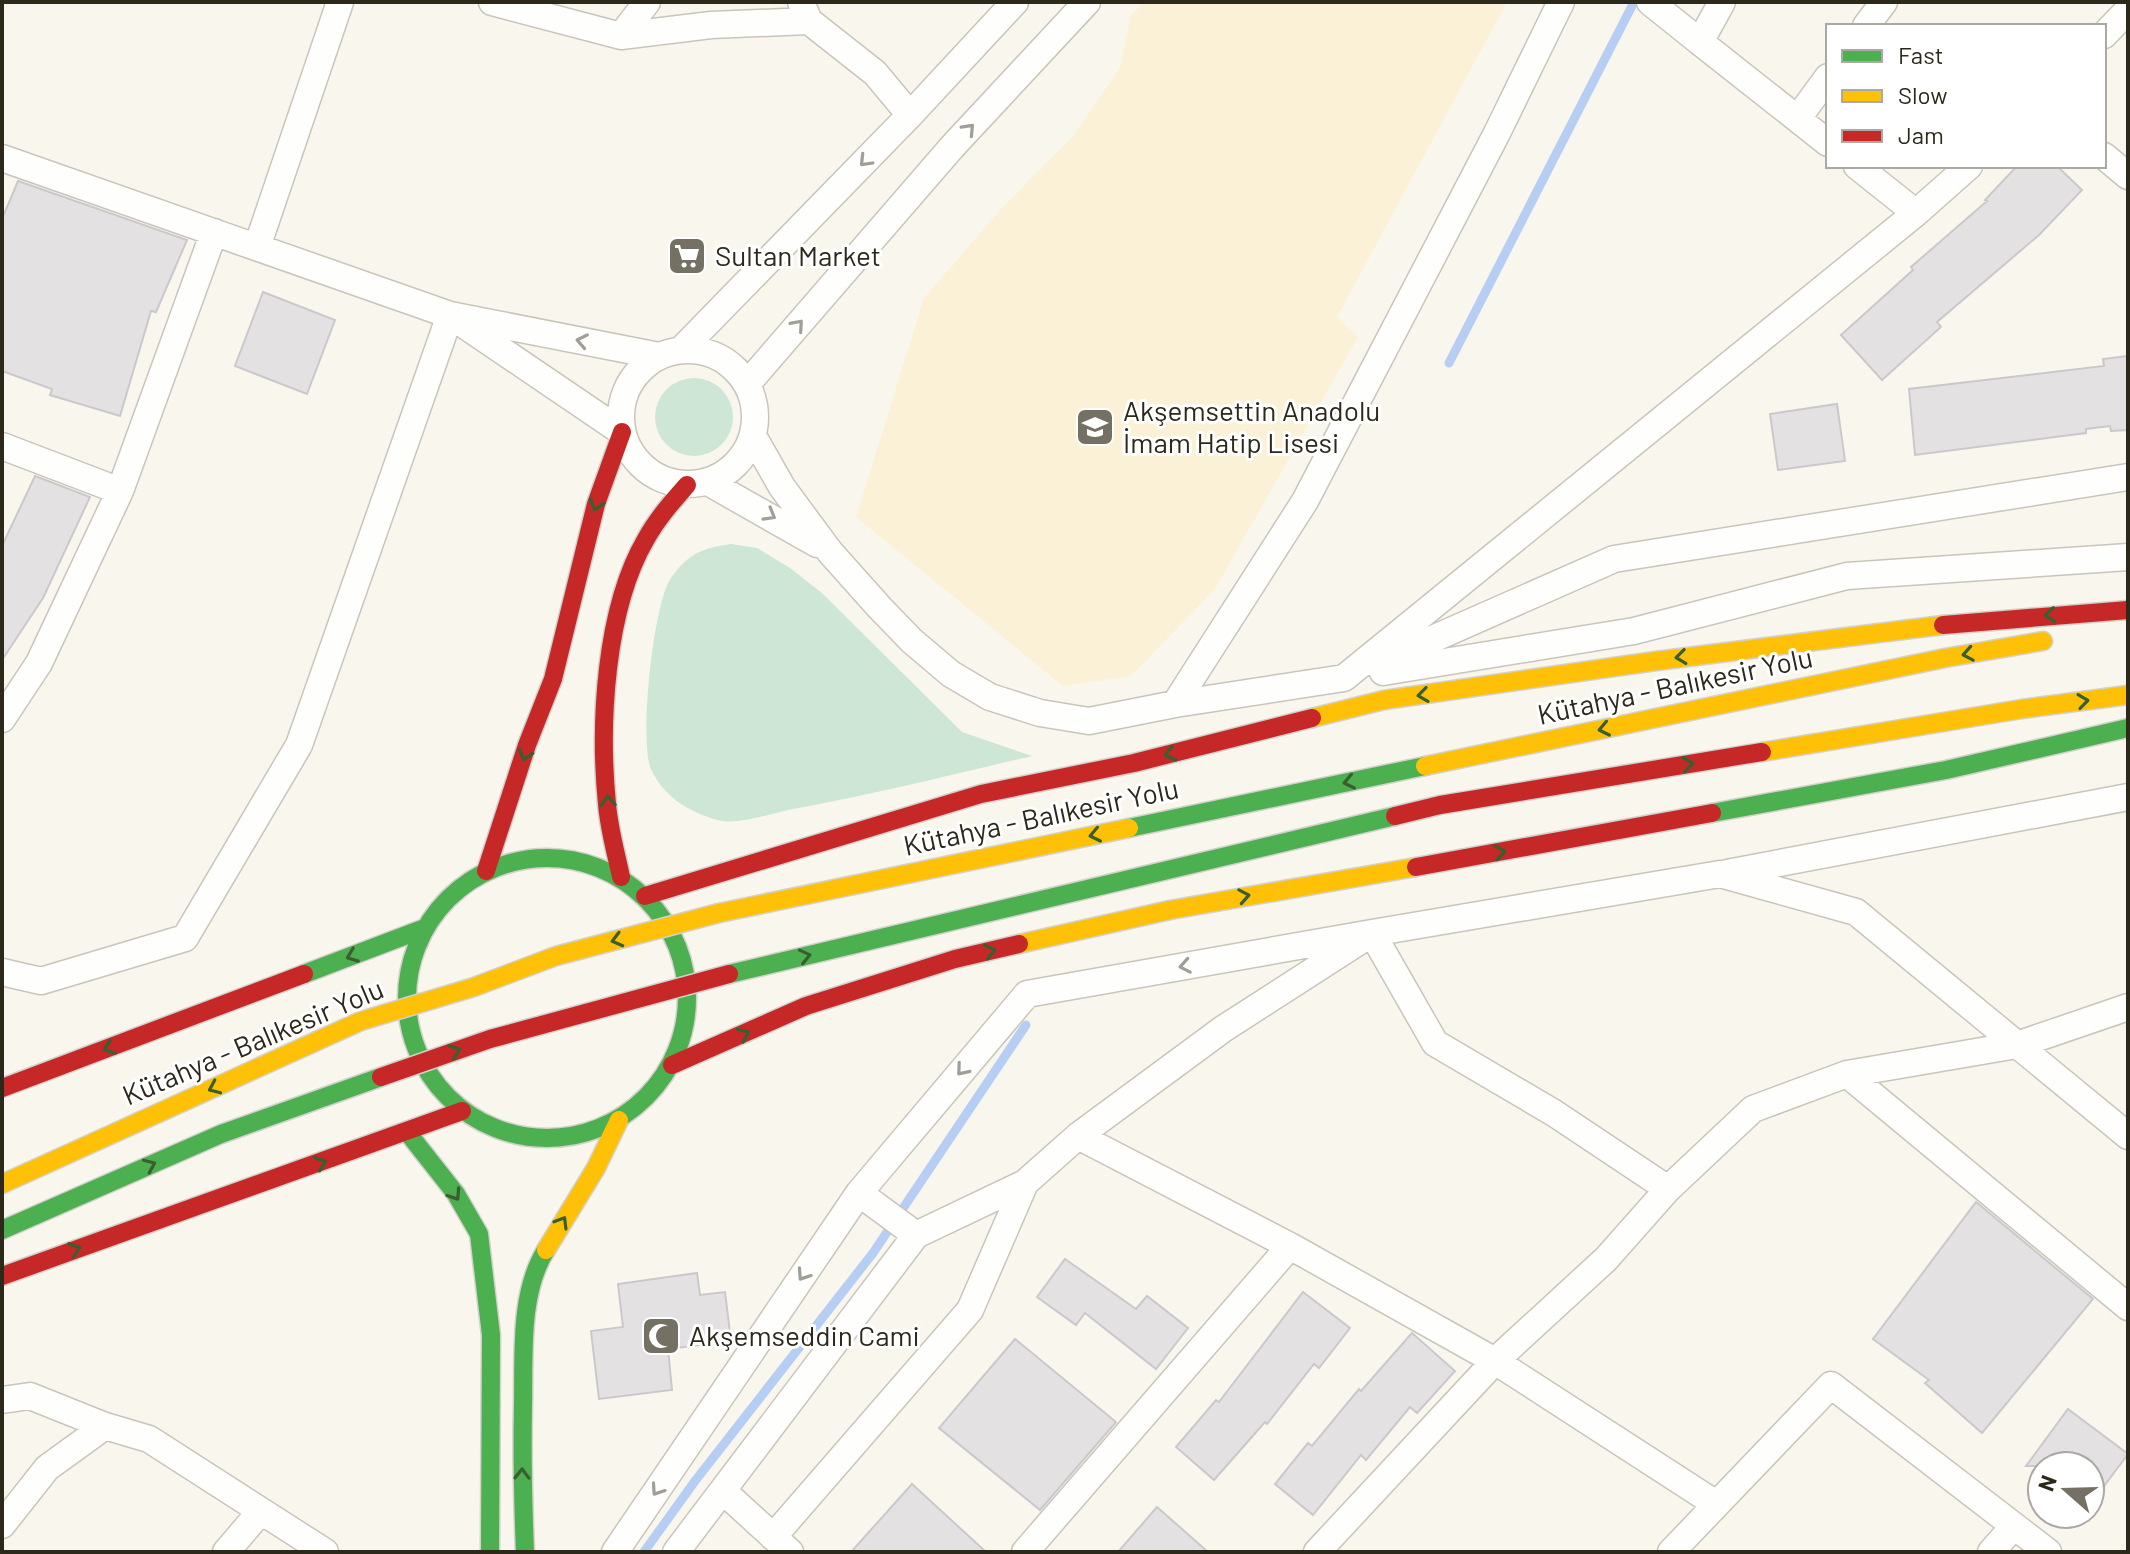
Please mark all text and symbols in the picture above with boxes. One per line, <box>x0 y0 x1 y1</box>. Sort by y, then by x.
legend <box>1826 24 2106 168</box>
text: Fast <box>1898 40 1943 69</box>
text: Slow <box>1898 80 1947 109</box>
text: Jam <box>1898 120 1944 149</box>
one-way arrow <box>959 124 974 138</box>
one-way arrow <box>860 152 874 166</box>
supermarket icon: Sultan Market <box>666 235 708 277</box>
place label: Sultan Market <box>715 238 881 272</box>
one-way arrow <box>788 320 803 334</box>
one-way arrow <box>576 333 590 350</box>
place label: Akşemsettin Anadolu İmam Hatip Lisesi <box>1123 393 1380 459</box>
school or university icon: Akşemsettin Anadolu İmam Hatip Lisesi <box>1074 406 1116 448</box>
one-way arrow <box>589 498 605 512</box>
one-way arrow <box>761 506 776 521</box>
one-way arrow <box>2043 606 2056 623</box>
street label: Kütahya - Balıkesir Yolu <box>1534 639 1815 731</box>
one-way arrow <box>1962 645 1975 662</box>
one-way arrow <box>1674 648 1688 665</box>
one-way arrow <box>1416 686 1430 703</box>
one-way arrow <box>2076 693 2090 710</box>
one-way arrow <box>1598 720 1611 737</box>
one-way arrow <box>1164 745 1178 762</box>
one-way arrow <box>518 747 534 761</box>
one-way arrow <box>1681 756 1695 773</box>
street label: Kütahya - Balıkesir Yolu <box>900 770 1181 862</box>
one-way arrow <box>1343 773 1357 790</box>
one-way arrow <box>600 794 617 807</box>
one-way arrow <box>1089 826 1102 843</box>
one-way arrow <box>1493 844 1506 861</box>
one-way arrow <box>1237 889 1250 906</box>
one-way arrow <box>610 931 624 948</box>
one-way arrow <box>982 944 996 961</box>
one-way arrow <box>346 946 360 963</box>
one-way arrow <box>797 948 811 965</box>
one-way arrow <box>1178 957 1191 974</box>
street label: Kütahya - Balıkesir Yolu <box>117 971 388 1111</box>
one-way arrow <box>735 1028 750 1044</box>
one-way arrow <box>103 1038 117 1055</box>
one-way arrow <box>447 1045 461 1061</box>
one-way arrow <box>957 1061 972 1076</box>
one-way arrow <box>207 1078 222 1094</box>
one-way arrow <box>313 1156 327 1173</box>
one-way arrow <box>142 1159 156 1175</box>
one-way arrow <box>446 1186 461 1200</box>
one-way arrow <box>552 1216 568 1231</box>
one-way arrow <box>67 1242 81 1258</box>
one-way arrow <box>798 1267 813 1281</box>
mosque icon: Akşemseddin Cami <box>640 1315 682 1357</box>
place label: Akşemseddin Cami <box>689 1318 920 1352</box>
north arrow <box>2026 1450 2106 1530</box>
one-way arrow <box>513 1467 531 1480</box>
text: N <box>2032 1471 2061 1494</box>
one-way arrow <box>652 1482 667 1496</box>

